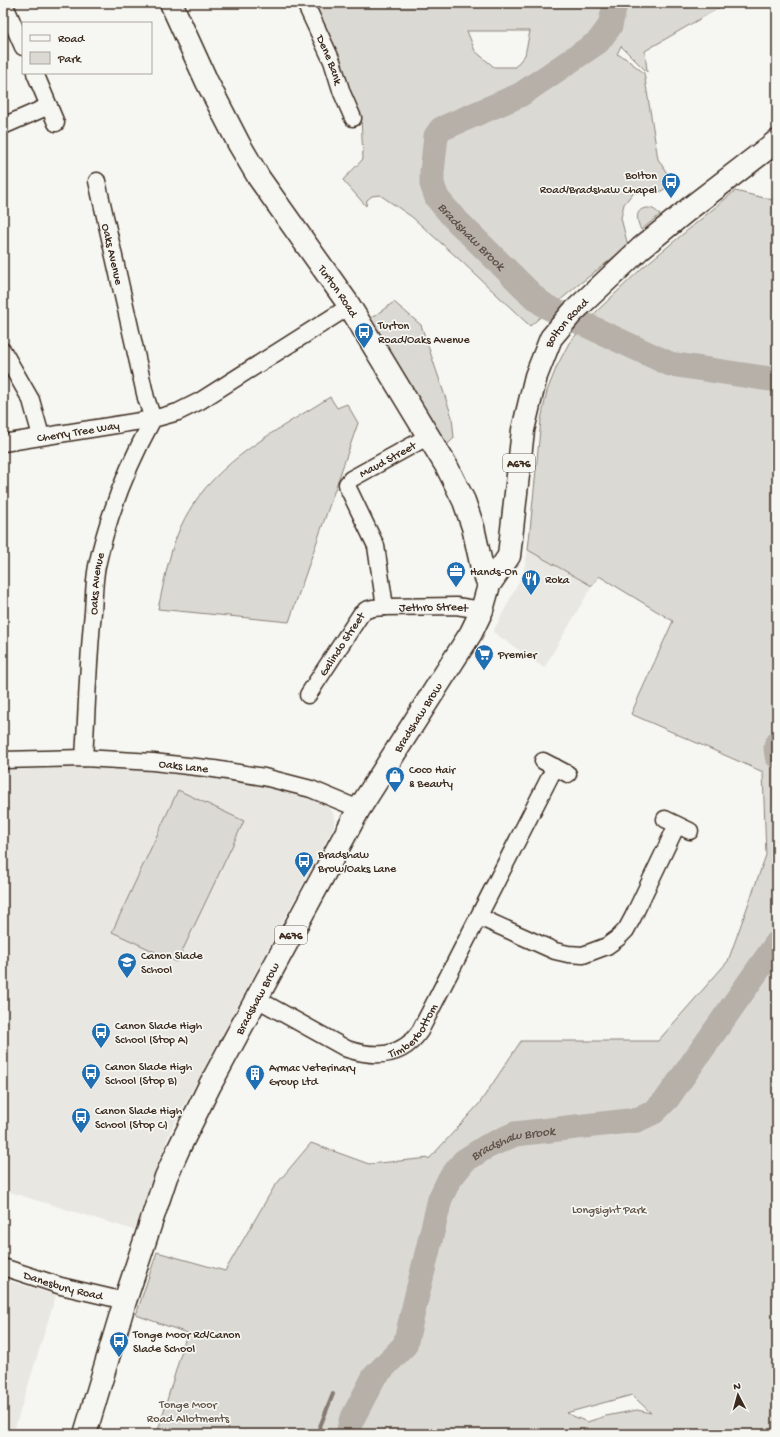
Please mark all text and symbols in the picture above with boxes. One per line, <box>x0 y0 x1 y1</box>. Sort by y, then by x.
legend <box>22 22 152 74</box>
street label: Dene Bank <box>311 32 345 88</box>
text: Road <box>58 33 85 47</box>
text: Park <box>57 53 83 67</box>
place label: Bolton Road/Bradshaw Chapel <box>540 170 657 198</box>
bus stop icon: Bolton Road/Bradshaw Chapel <box>660 171 682 199</box>
water label: Bradshaw Brook <box>434 200 508 275</box>
street label: Oaks Avenue <box>97 222 125 287</box>
street label: Turton Road <box>313 262 360 321</box>
street label: Bolton Road <box>543 296 593 351</box>
place label: Turton Road/Oaks Avenue <box>377 320 470 348</box>
bus stop icon: Turton Road/Oaks Avenue <box>353 321 375 349</box>
street label: Cherry Tree Way <box>36 419 121 446</box>
street label: Maud Street <box>357 439 420 482</box>
road number: A676 <box>503 454 535 472</box>
street label: Oaks Avenue <box>88 551 109 615</box>
office icon: Hands-On <box>445 560 467 588</box>
place label: Hands-On <box>470 566 518 580</box>
restaurant icon: Roka <box>520 568 542 596</box>
place label: Roka <box>545 574 570 588</box>
street label: Jethro Street <box>399 601 470 617</box>
street label: Galindo Street <box>317 610 370 680</box>
supermarket icon: Premier <box>473 643 495 671</box>
place label: Premier <box>497 649 538 663</box>
street label: Bradshaw Brow <box>391 680 447 756</box>
street label: Oaks Lane <box>158 758 210 777</box>
place label: Coco Hair & Beauty <box>409 764 457 792</box>
shop icon: Coco Hair & Beauty <box>384 765 406 793</box>
place label: Bradshaw Brow/Oaks Lane <box>317 849 397 877</box>
bus stop icon: Bradshaw Brow/Oaks Lane <box>293 850 315 878</box>
road number: A676 <box>275 926 307 944</box>
place label: Canon Slade School <box>141 950 204 978</box>
school or university icon: Canon Slade School <box>116 951 138 979</box>
street label: Bradshaw Brow <box>233 960 284 1039</box>
street label: Timberbottom <box>386 1001 442 1062</box>
place label: Canon Slade High School (Stop A) <box>115 1020 203 1048</box>
bus stop icon: Canon Slade High School (Stop A) <box>90 1021 112 1049</box>
place label: Canon Slade High School (Stop B) <box>105 1061 193 1089</box>
bus stop icon: Canon Slade High School (Stop B) <box>80 1062 102 1090</box>
place label: Armac Veterinary Group Ltd <box>269 1062 356 1090</box>
building icon: Armac Veterinary Group Ltd <box>244 1063 266 1091</box>
place label: Canon Slade High School (Stop C) <box>95 1105 183 1133</box>
bus stop icon: Canon Slade High School (Stop C) <box>70 1106 92 1134</box>
water label: Bradshaw Brook <box>469 1124 557 1165</box>
park label: Longsight Park <box>572 1204 648 1218</box>
street label: Danesbury Road <box>20 1269 105 1305</box>
place label: Tonge Moor Rd/Canon Slade School <box>132 1329 241 1357</box>
bus stop icon: Tonge Moor Rd/Canon Slade School <box>108 1330 130 1358</box>
north arrow <box>718 1375 758 1415</box>
text: N <box>733 1381 741 1393</box>
park label: Tonge Moor Road Allotments <box>147 1399 230 1427</box>

